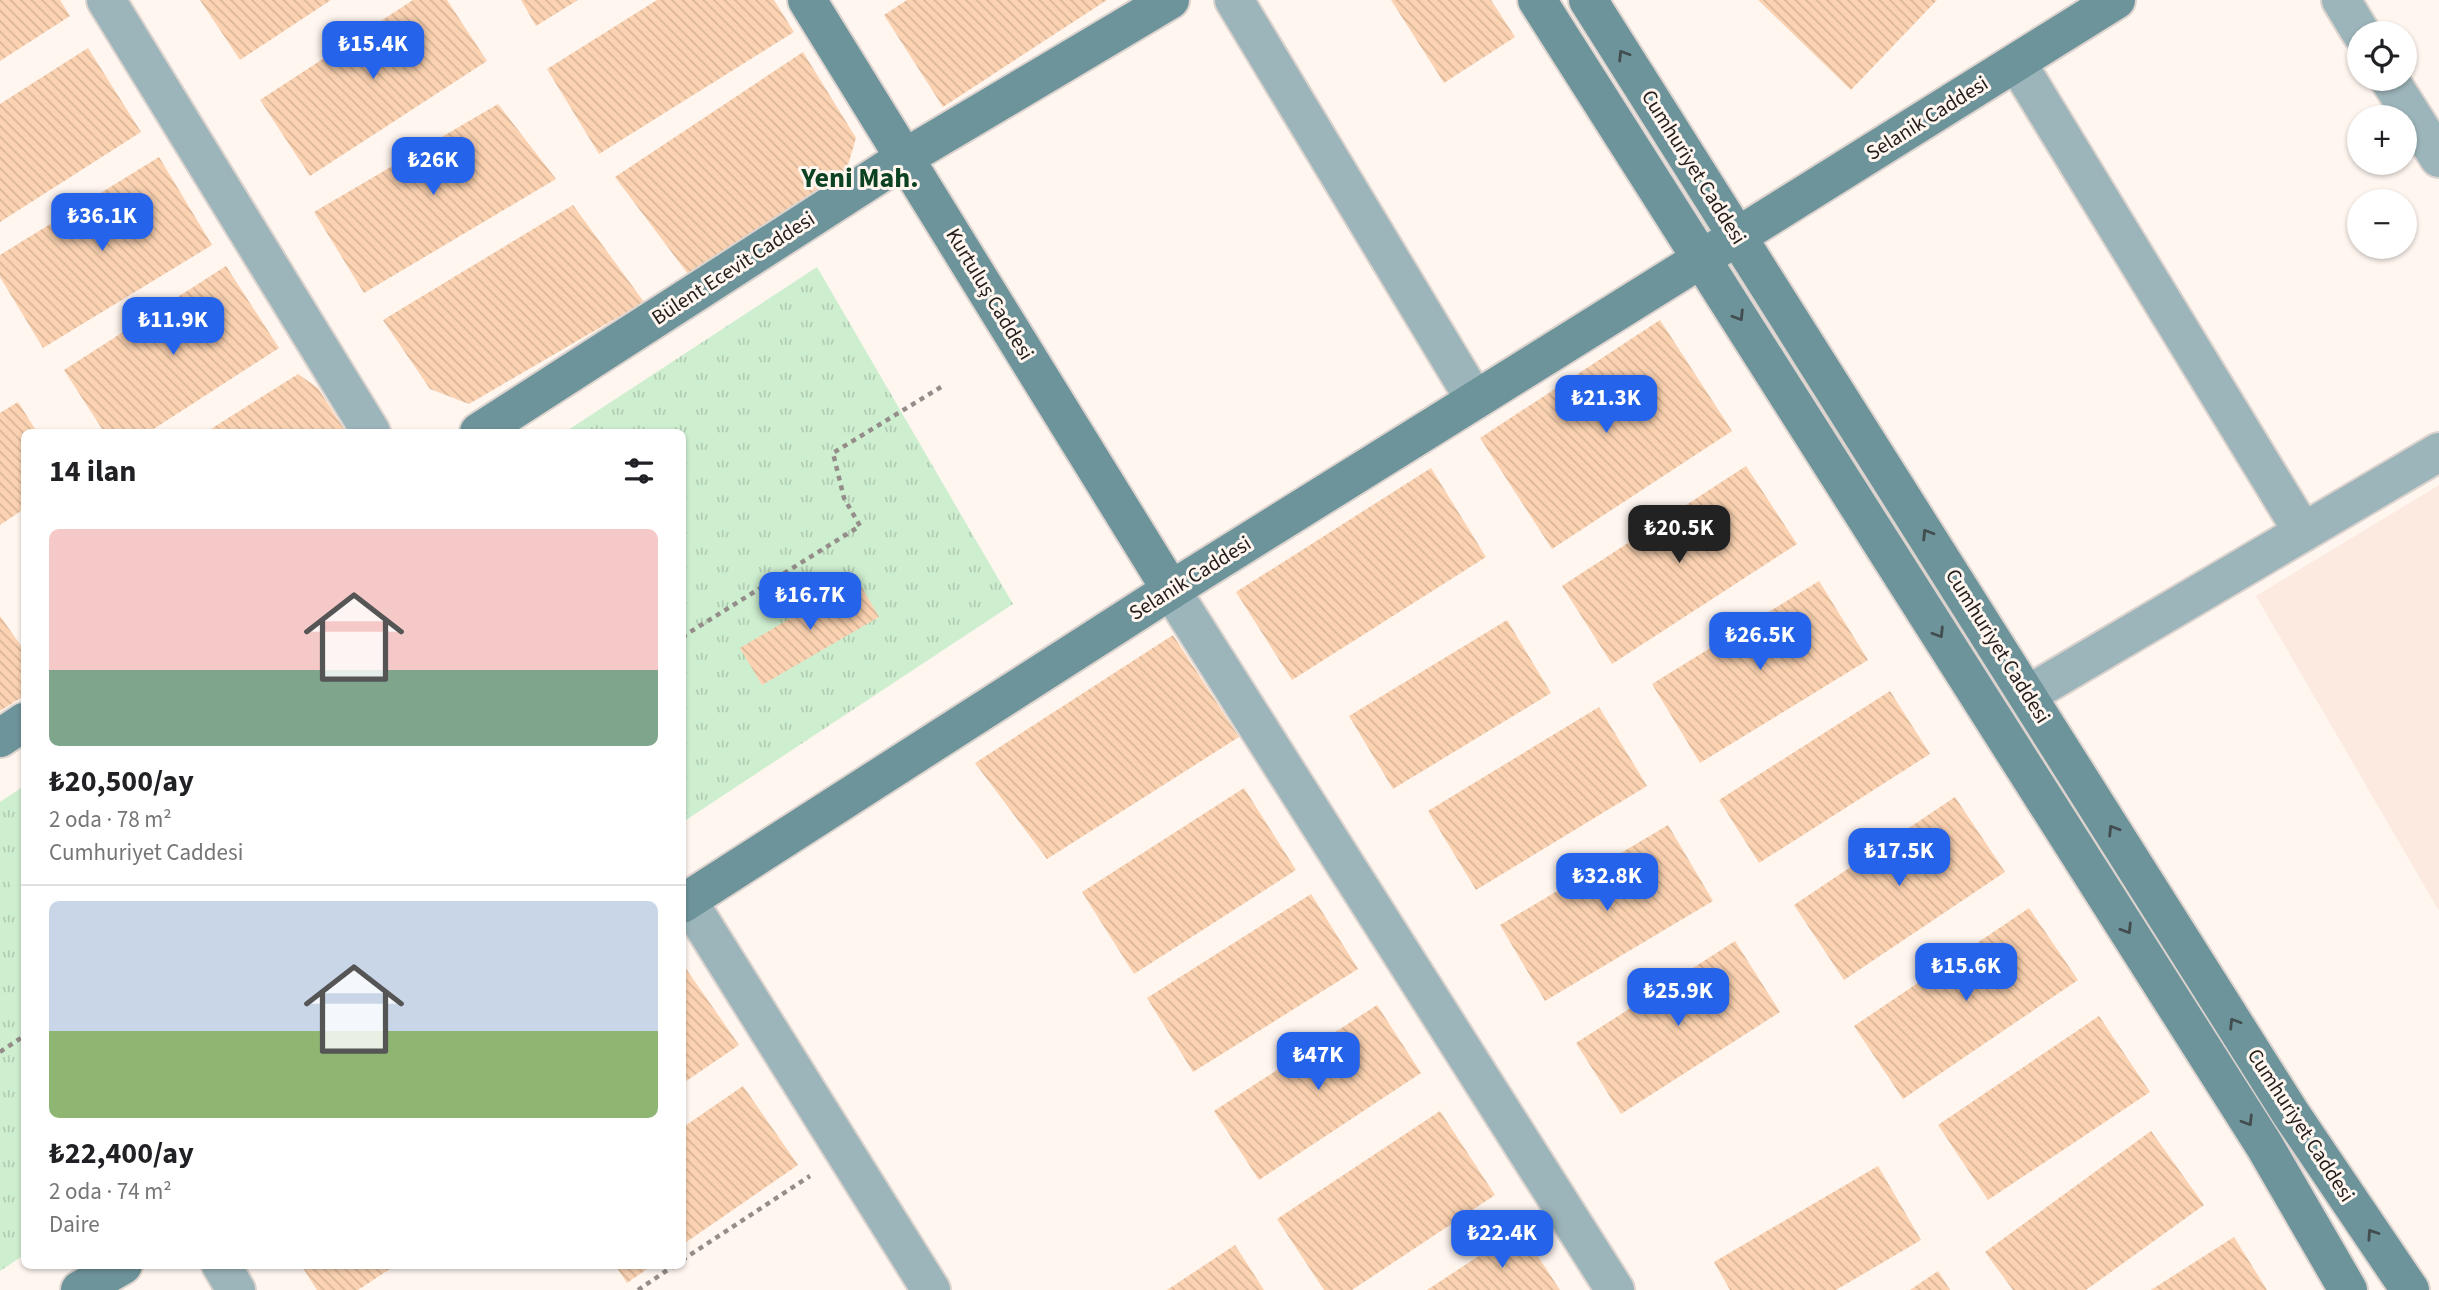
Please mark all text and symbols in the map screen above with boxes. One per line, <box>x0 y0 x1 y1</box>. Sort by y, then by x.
map controls <box>2347 21 2417 259</box>
button: locate <box>2347 21 2417 91</box>
pin: ₺15.4K <box>316 22 430 81</box>
text: ₺15.4K <box>338 27 408 60</box>
one-way arrow <box>1618 49 1631 62</box>
street label: Selanik Caddesi <box>1860 68 1994 168</box>
street label: Cumhuriyet Caddesi <box>1634 84 1754 250</box>
button: + <box>2347 105 2417 175</box>
pin: ₺26K <box>392 138 474 197</box>
text: ₺26K <box>408 143 458 176</box>
district label: Yeni Mah. <box>800 158 919 198</box>
button: − <box>2347 189 2417 259</box>
pin: ₺36.1K <box>45 194 159 253</box>
text: ₺36.1K <box>67 199 137 232</box>
street label: Bülent Ecevit Caddesi <box>645 204 821 332</box>
street label: Kurtuluş Caddesi <box>939 222 1041 366</box>
pin: ₺11.9K <box>116 298 230 357</box>
text: ₺11.9K <box>138 303 208 336</box>
one-way arrow <box>1731 309 1744 322</box>
pin: ₺21.3K <box>1549 376 1663 435</box>
text: ₺21.3K <box>1571 381 1641 414</box>
text: 14 ilan <box>49 450 137 493</box>
icon: filters <box>620 452 658 490</box>
pin: ₺20.5K <box>1622 505 1736 565</box>
text: ₺20.5K <box>1644 511 1714 544</box>
street label: Selanik Caddesi <box>1123 528 1257 628</box>
one-way arrow <box>1922 528 1935 541</box>
street label: Cumhuriyet Caddesi <box>1938 563 2058 729</box>
pin: ₺16.7K <box>753 572 867 632</box>
icon: home <box>291 574 417 700</box>
text: ₺16.7K <box>775 578 845 611</box>
pin: ₺26.5K <box>1703 612 1817 672</box>
text: ₺26.5K <box>1725 618 1795 651</box>
one-way arrow <box>1931 625 1944 638</box>
text: ₺20,500/ay <box>49 760 194 803</box>
text: 2 oda · 78 m² <box>49 803 172 836</box>
one-way arrow <box>2109 824 2122 837</box>
pin: ₺17.5K <box>1842 828 1956 888</box>
text: ₺17.5K <box>1864 834 1934 867</box>
text: Cumhuriyet Caddesi <box>49 836 243 869</box>
pin: ₺32.8K <box>1550 853 1664 913</box>
text: ₺32.8K <box>1572 859 1642 892</box>
one-way arrow <box>2118 921 2131 934</box>
pin: ₺15.6K <box>1909 944 2023 1003</box>
icon: home <box>291 946 417 1072</box>
text: ₺15.6K <box>1931 949 2001 982</box>
pin: ₺25.9K <box>1621 968 1735 1028</box>
text: ₺25.9K <box>1643 974 1713 1007</box>
one-way arrow <box>2229 1017 2242 1030</box>
pin: ₺47K <box>1277 1032 1359 1092</box>
text: ₺47K <box>1293 1038 1343 1071</box>
street label: Cumhuriyet Caddesi <box>2240 1042 2362 1208</box>
one-way arrow <box>2240 1113 2253 1126</box>
text: ₺22,400/ay <box>49 1132 194 1175</box>
text: 2 oda · 74 m² <box>49 1175 172 1208</box>
text: Daire <box>49 1208 100 1241</box>
pin: ₺22.4K <box>1445 1210 1559 1270</box>
text: ₺22.4K <box>1467 1216 1537 1249</box>
one-way arrow <box>2367 1228 2380 1241</box>

